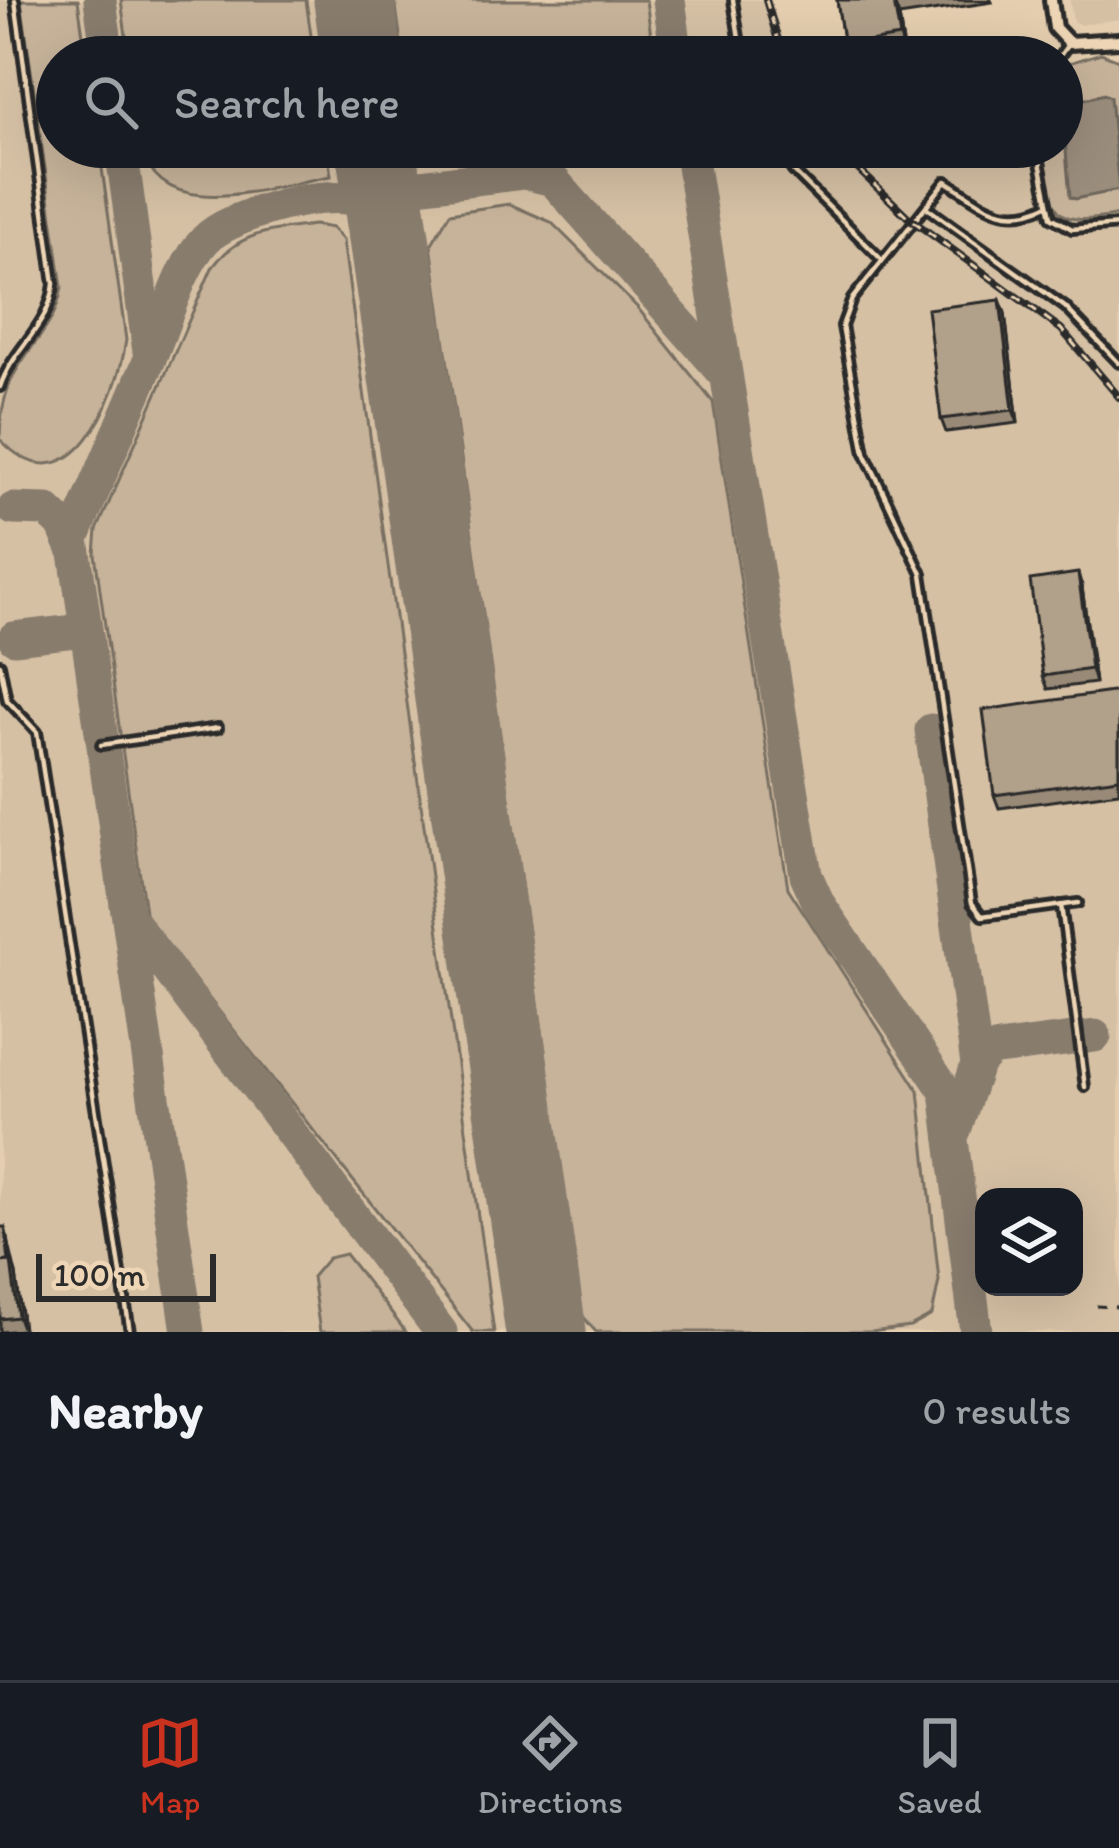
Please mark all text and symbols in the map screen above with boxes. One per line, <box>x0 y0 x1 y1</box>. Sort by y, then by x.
search box <box>36 36 1083 168</box>
icon: search <box>78 69 144 135</box>
text: Search here <box>174 75 400 129</box>
map controls <box>975 1188 1083 1296</box>
button: layers <box>975 1188 1083 1296</box>
scale bar <box>36 1248 216 1301</box>
text: 100 m <box>54 1255 145 1294</box>
text: Nearby <box>48 1380 203 1441</box>
text: 0 results <box>922 1387 1071 1434</box>
tab: Map <box>137 1710 203 1821</box>
tab: Directions <box>478 1710 623 1821</box>
tab: Saved <box>898 1710 982 1821</box>

